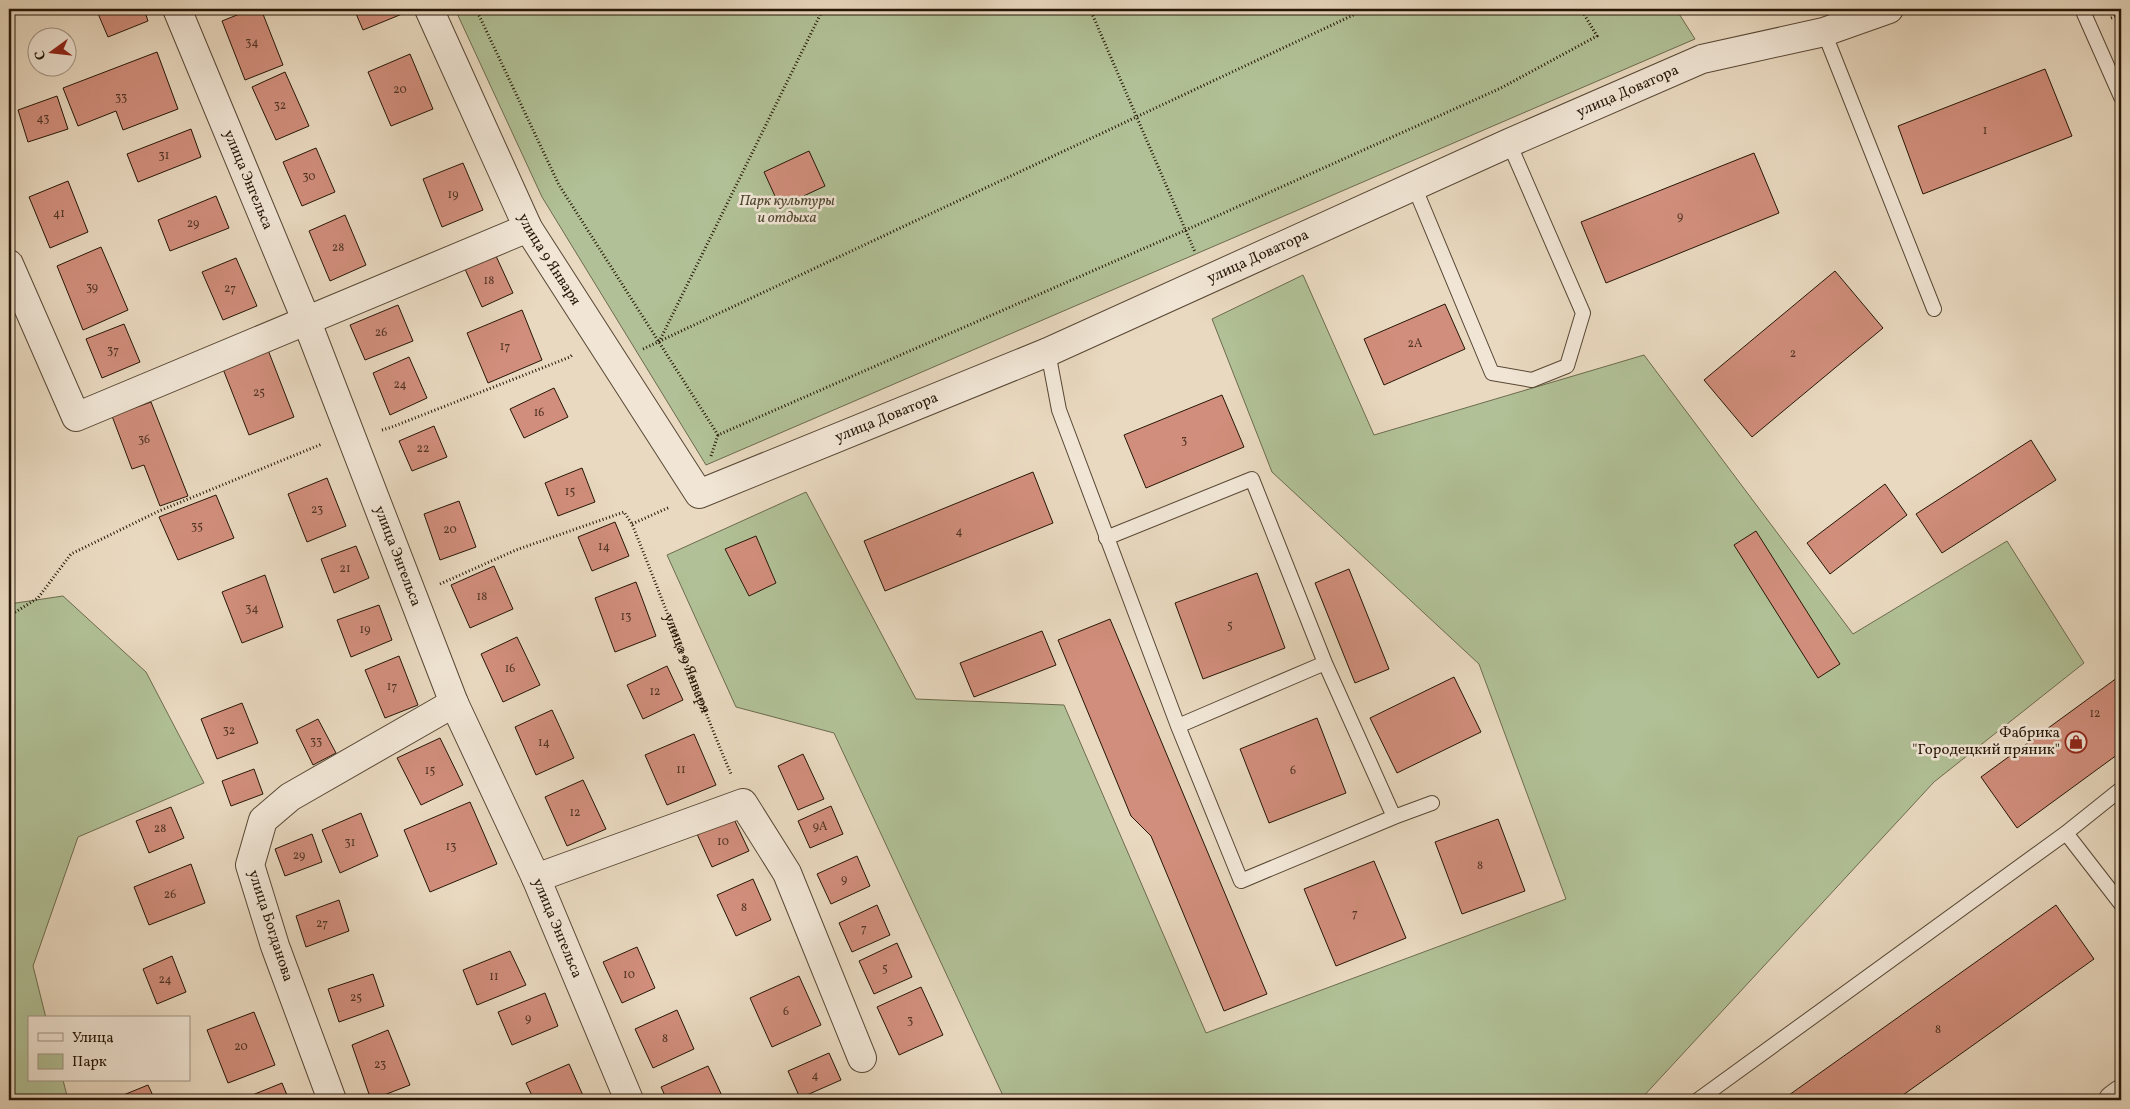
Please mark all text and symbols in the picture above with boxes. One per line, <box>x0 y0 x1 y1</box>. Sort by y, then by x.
north arrow <box>28 28 78 78</box>
house number: 34 <box>245 35 259 51</box>
text: С <box>31 48 51 62</box>
street label: улица Доватора <box>1573 60 1682 123</box>
house number: 20 <box>393 82 407 98</box>
house number: 33 <box>115 90 127 106</box>
house number: 32 <box>274 98 286 114</box>
house number: 43 <box>37 111 49 127</box>
house number: 1 <box>1983 123 1987 139</box>
street label: улица Энгельса <box>218 127 278 233</box>
house number: 31 <box>159 148 169 164</box>
house number: 30 <box>302 169 316 185</box>
house number: 19 <box>448 187 458 203</box>
park label: Парк культуры и отдыха <box>739 191 835 229</box>
house number: 41 <box>53 206 65 222</box>
house number: 9 <box>1677 209 1683 225</box>
street label: улица 9 Января <box>512 210 586 310</box>
house number: 29 <box>187 216 199 232</box>
street label: улица Доватора <box>1204 225 1312 289</box>
house number: 28 <box>332 240 344 256</box>
house number: 18 <box>484 273 494 289</box>
house number: 39 <box>86 280 98 296</box>
house number: 27 <box>224 281 236 297</box>
house number: 26 <box>375 325 387 341</box>
house number: 2А <box>1408 336 1423 352</box>
house number: 17 <box>500 339 510 355</box>
house number: 37 <box>107 343 119 359</box>
house number: 2 <box>1790 346 1796 362</box>
house number: 24 <box>393 377 407 393</box>
house number: 25 <box>253 385 265 401</box>
street label: улица Доватора <box>832 387 941 448</box>
house number: 16 <box>534 405 544 421</box>
house number: 36 <box>138 432 150 448</box>
house number: 3 <box>1181 433 1187 449</box>
house number: 22 <box>417 441 429 457</box>
house number: 15 <box>565 484 575 500</box>
house number: 23 <box>311 502 323 518</box>
street label: улица Энгельса <box>368 503 426 610</box>
house number: 35 <box>191 519 203 535</box>
house number: 20 <box>443 522 457 538</box>
house number: 4 <box>955 524 963 540</box>
house number: 14 <box>598 539 610 555</box>
house number: 21 <box>339 561 351 577</box>
house number: 18 <box>477 589 487 605</box>
house number: 34 <box>245 601 259 617</box>
house number: 13 <box>621 609 631 625</box>
street label: улица 9 Января <box>658 611 716 717</box>
house number: 5 <box>1227 618 1233 634</box>
house number: 19 <box>360 622 370 638</box>
house number: 16 <box>505 661 515 677</box>
house number: 17 <box>387 679 397 695</box>
house number: 12 <box>649 684 661 700</box>
house number: 12 <box>2089 706 2101 722</box>
house number: 32 <box>223 723 235 739</box>
place label: Фабрика "Городецкий пряник" <box>1912 723 2060 761</box>
shop icon: Фабрика "Городецкий пряник" <box>2064 730 2088 754</box>
house number: 33 <box>310 734 322 750</box>
house number: 14 <box>538 735 550 751</box>
house number: 11 <box>676 762 686 778</box>
house number: 15 <box>425 763 435 779</box>
house number: 6 <box>1290 763 1296 779</box>
house number: 12 <box>569 805 581 821</box>
house number: 9А <box>813 819 828 835</box>
house number: 28 <box>154 821 166 837</box>
house number: 10 <box>717 834 729 850</box>
house number: 31 <box>345 835 355 851</box>
house number: 13 <box>446 839 456 855</box>
house number: 29 <box>293 848 305 864</box>
house number: 8 <box>1477 858 1483 874</box>
street label: улица Богданова <box>242 867 298 985</box>
house number: 9 <box>841 872 847 888</box>
street label: улица Энгельса <box>527 875 587 981</box>
house number: 26 <box>164 887 176 903</box>
house number: 8 <box>741 900 747 916</box>
house number: 7 <box>1352 906 1358 922</box>
house number: 27 <box>316 916 328 932</box>
house number: 7 <box>861 921 867 937</box>
house number: 5 <box>882 961 888 977</box>
house number: 10 <box>623 967 635 983</box>
house number: 11 <box>489 969 499 985</box>
house number: 24 <box>158 972 172 988</box>
house number: 25 <box>350 990 362 1006</box>
house number: 6 <box>783 1004 789 1020</box>
house number: 9 <box>525 1011 531 1027</box>
house number: 3 <box>907 1013 913 1029</box>
legend <box>28 1016 190 1082</box>
house number: 8 <box>1935 1022 1941 1038</box>
text: Улица <box>72 1028 114 1049</box>
house number: 8 <box>662 1031 668 1047</box>
house number: 20 <box>234 1039 248 1055</box>
text: Парк <box>72 1052 107 1073</box>
house number: 23 <box>374 1057 386 1073</box>
house number: 4 <box>811 1068 819 1084</box>

